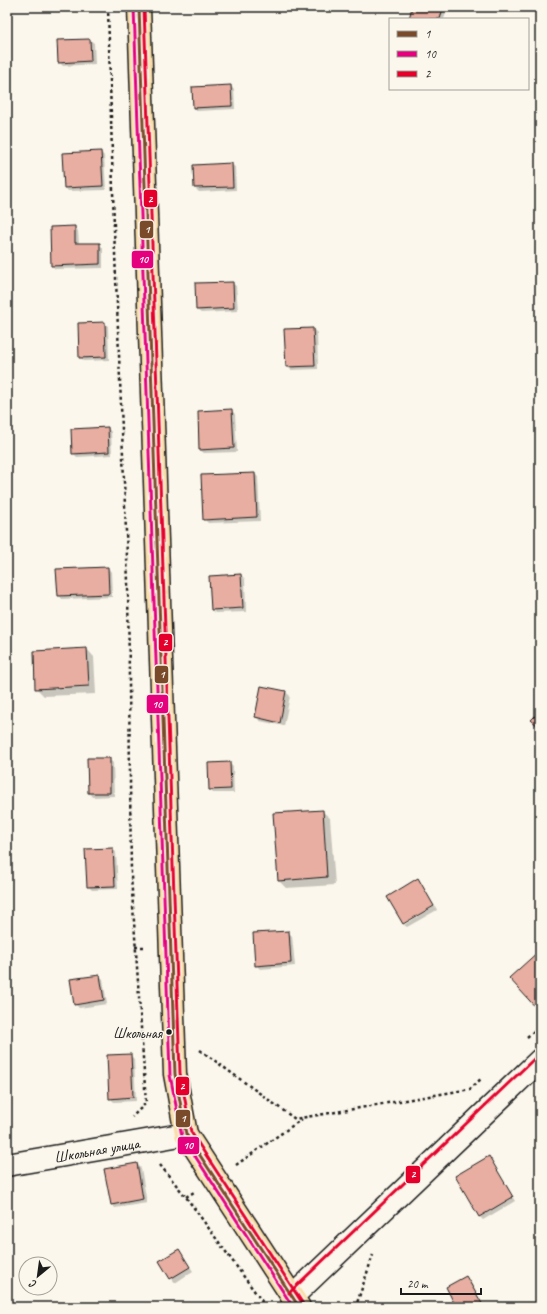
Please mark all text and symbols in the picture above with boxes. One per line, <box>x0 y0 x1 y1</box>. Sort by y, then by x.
legend <box>389 18 529 90</box>
text: 1 <box>425 26 431 42</box>
text: 10 <box>425 46 437 62</box>
text: 2 <box>425 66 432 82</box>
line badge: 2 <box>143 189 158 208</box>
text: 2 <box>148 192 154 206</box>
line badge: 1 <box>139 220 154 239</box>
text: 1 <box>145 222 151 236</box>
line badge: 10 <box>131 250 154 269</box>
text: 10 <box>138 252 149 266</box>
line badge: 2 <box>158 633 173 652</box>
text: 2 <box>163 635 169 649</box>
line badge: 1 <box>154 665 169 684</box>
text: 1 <box>160 667 166 681</box>
line badge: 10 <box>146 694 169 714</box>
text: 10 <box>152 697 163 711</box>
place label: Школьная <box>113 1024 164 1043</box>
marker: Школьная <box>164 1027 174 1037</box>
line badge: 2 <box>175 1076 190 1096</box>
text: 2 <box>180 1079 186 1093</box>
line badge: 1 <box>175 1109 191 1128</box>
text: 1 <box>181 1111 187 1125</box>
street label: Школьная улица <box>53 1133 143 1168</box>
line badge: 10 <box>177 1136 200 1155</box>
text: 10 <box>183 1138 194 1152</box>
line badge: 2 <box>405 1165 421 1184</box>
text: 2 <box>411 1167 417 1181</box>
north arrow <box>18 1256 58 1296</box>
scale bar <box>401 1270 481 1296</box>
text: 20 m <box>407 1276 429 1292</box>
text: С <box>26 1277 39 1292</box>

